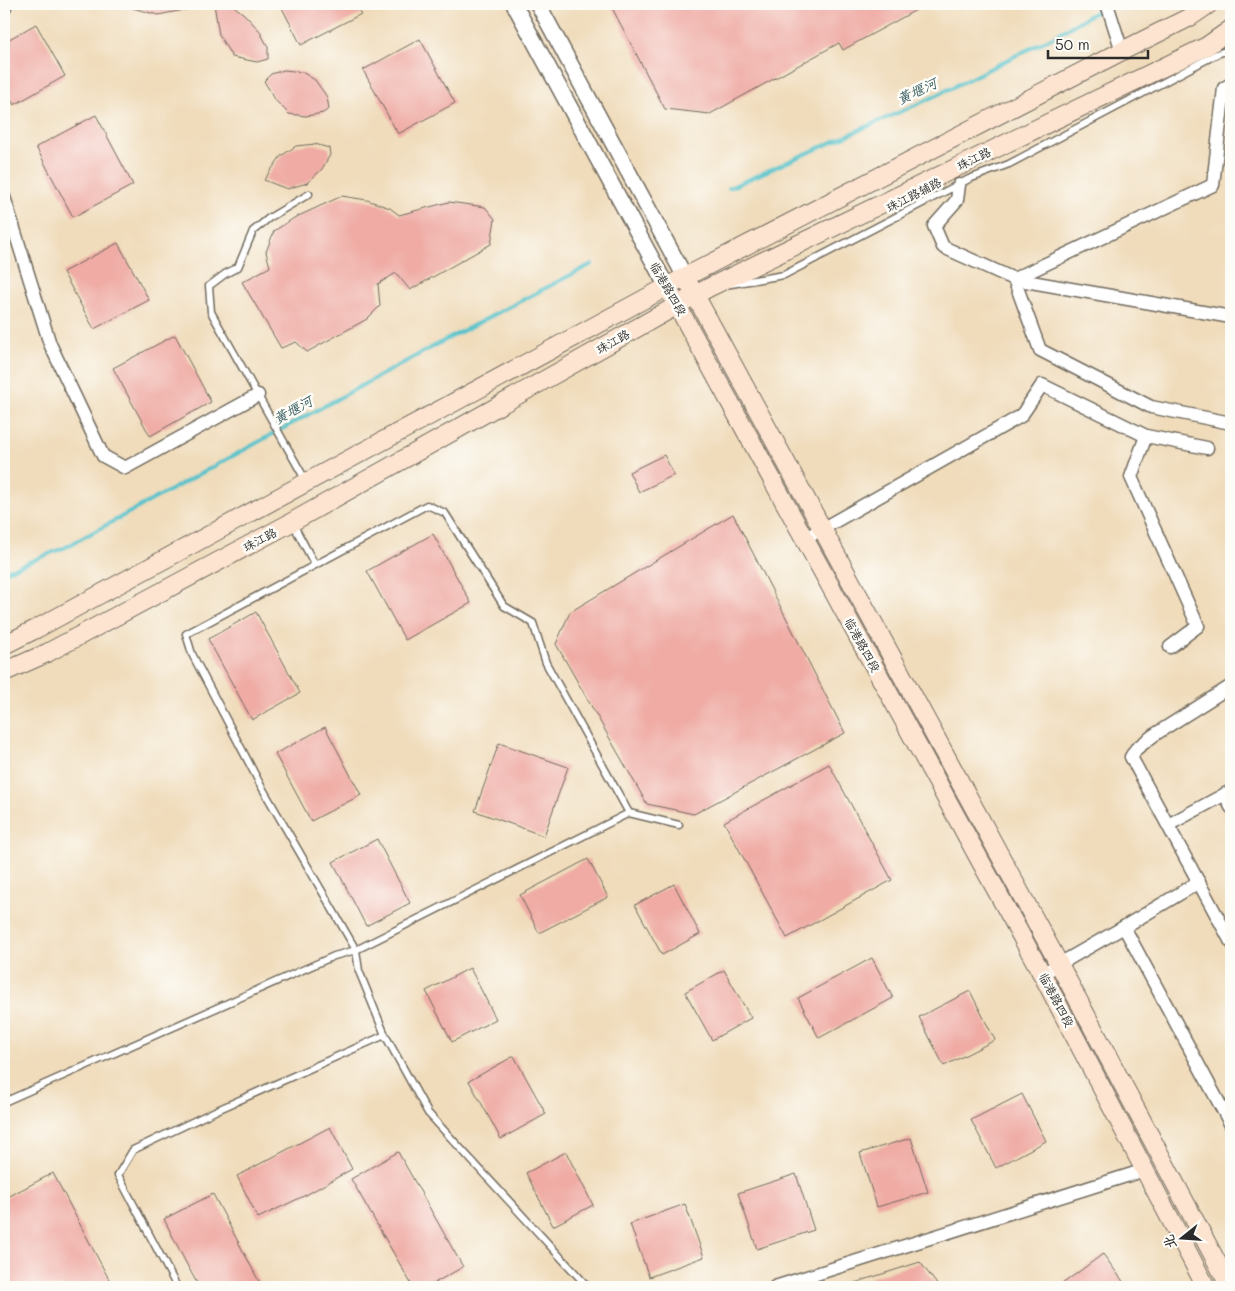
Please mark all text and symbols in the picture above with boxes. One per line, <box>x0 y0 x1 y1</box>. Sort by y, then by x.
scale bar <box>1048 28 1148 60</box>
text: 50 m <box>1055 34 1090 54</box>
water label: 黄堰河 <box>894 72 942 108</box>
street label: 珠江路 <box>954 143 993 173</box>
street label: 珠江路辅路 <box>883 173 944 215</box>
street label: 临港路四段 <box>647 259 691 318</box>
street label: 珠江路 <box>593 325 632 357</box>
water label: 黄堰河 <box>270 390 317 428</box>
street label: 珠江路 <box>240 524 279 555</box>
street label: 临港路四段 <box>841 614 884 675</box>
street label: 临港路四段 <box>1036 969 1078 1030</box>
north arrow <box>1158 1214 1208 1264</box>
text: 北 <box>1158 1232 1180 1251</box>

